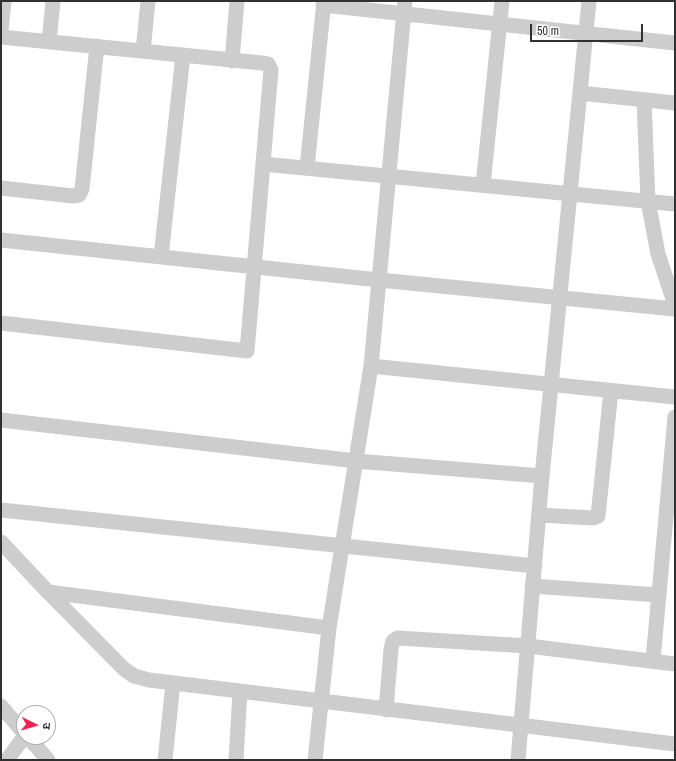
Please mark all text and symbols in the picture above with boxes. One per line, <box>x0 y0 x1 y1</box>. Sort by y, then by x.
scale bar <box>532 16 645 42</box>
text: 50 m <box>537 23 559 39</box>
north arrow <box>16 705 56 745</box>
text: उ <box>40 722 54 730</box>

